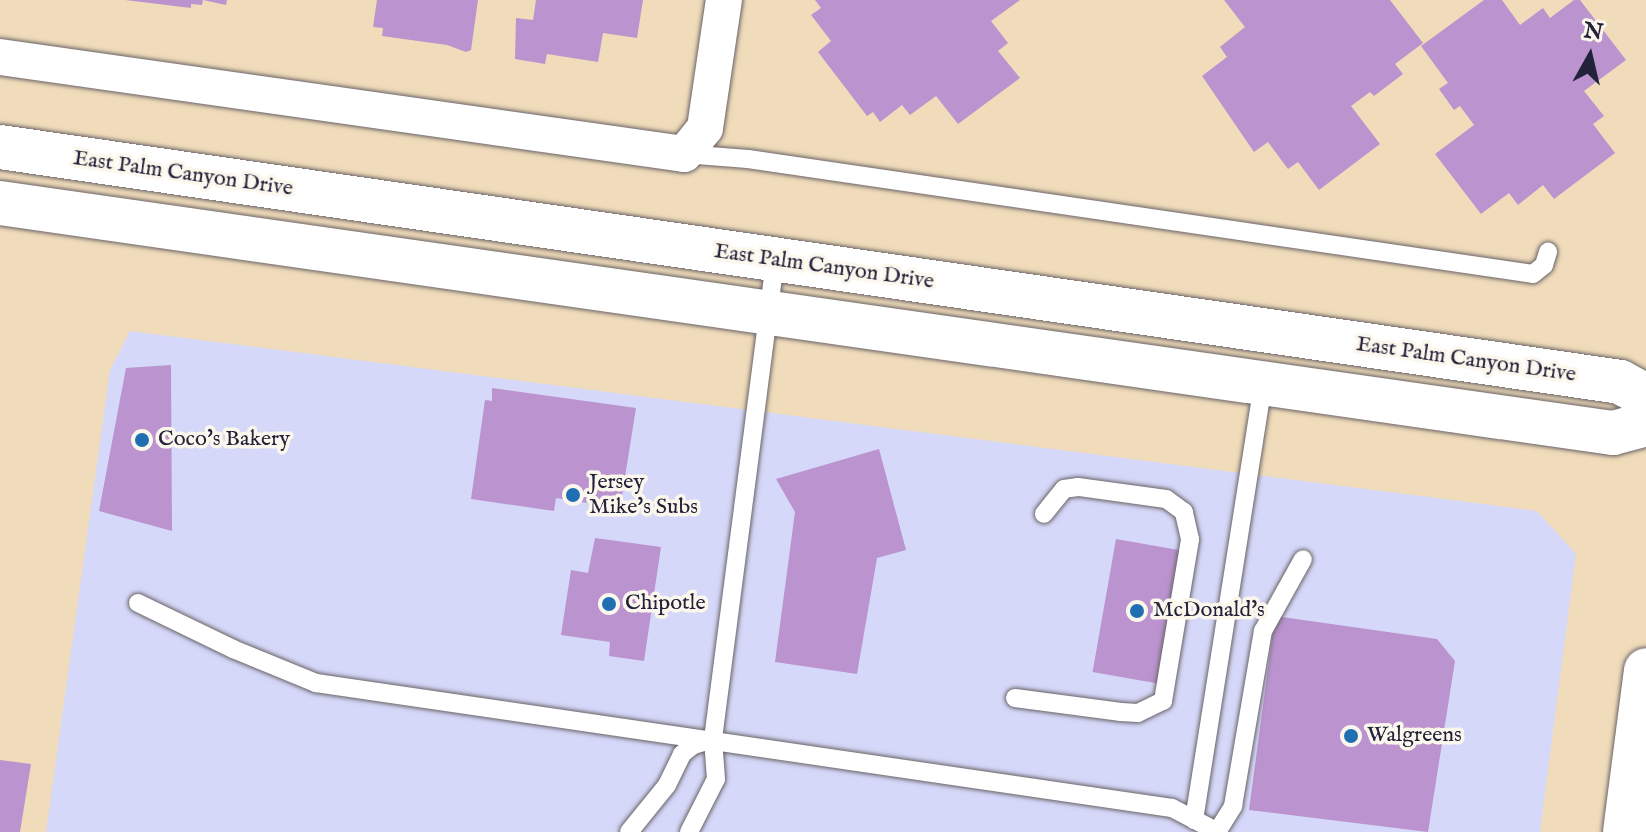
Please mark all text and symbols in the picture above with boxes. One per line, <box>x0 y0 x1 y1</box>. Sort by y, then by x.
north arrow <box>1550 16 1630 96</box>
text: N <box>1582 17 1605 47</box>
street label: East Palm Canyon Drive <box>71 146 295 202</box>
street label: East Palm Canyon Drive <box>712 239 936 295</box>
street label: East Palm Canyon Drive <box>1354 332 1578 388</box>
place label: Coco's Bakery <box>158 427 290 453</box>
marker: Coco's Bakery <box>133 431 151 449</box>
place label: Jersey Mike's Subs <box>589 469 698 520</box>
marker: Jersey Mike's Subs <box>564 486 582 504</box>
place label: Chipotle <box>625 591 706 617</box>
marker: Chipotle <box>600 595 618 613</box>
place label: McDonald's <box>1153 598 1265 624</box>
marker: McDonald's <box>1128 602 1146 620</box>
place label: Walgreens <box>1367 723 1462 749</box>
marker: Walgreens <box>1342 727 1360 745</box>

